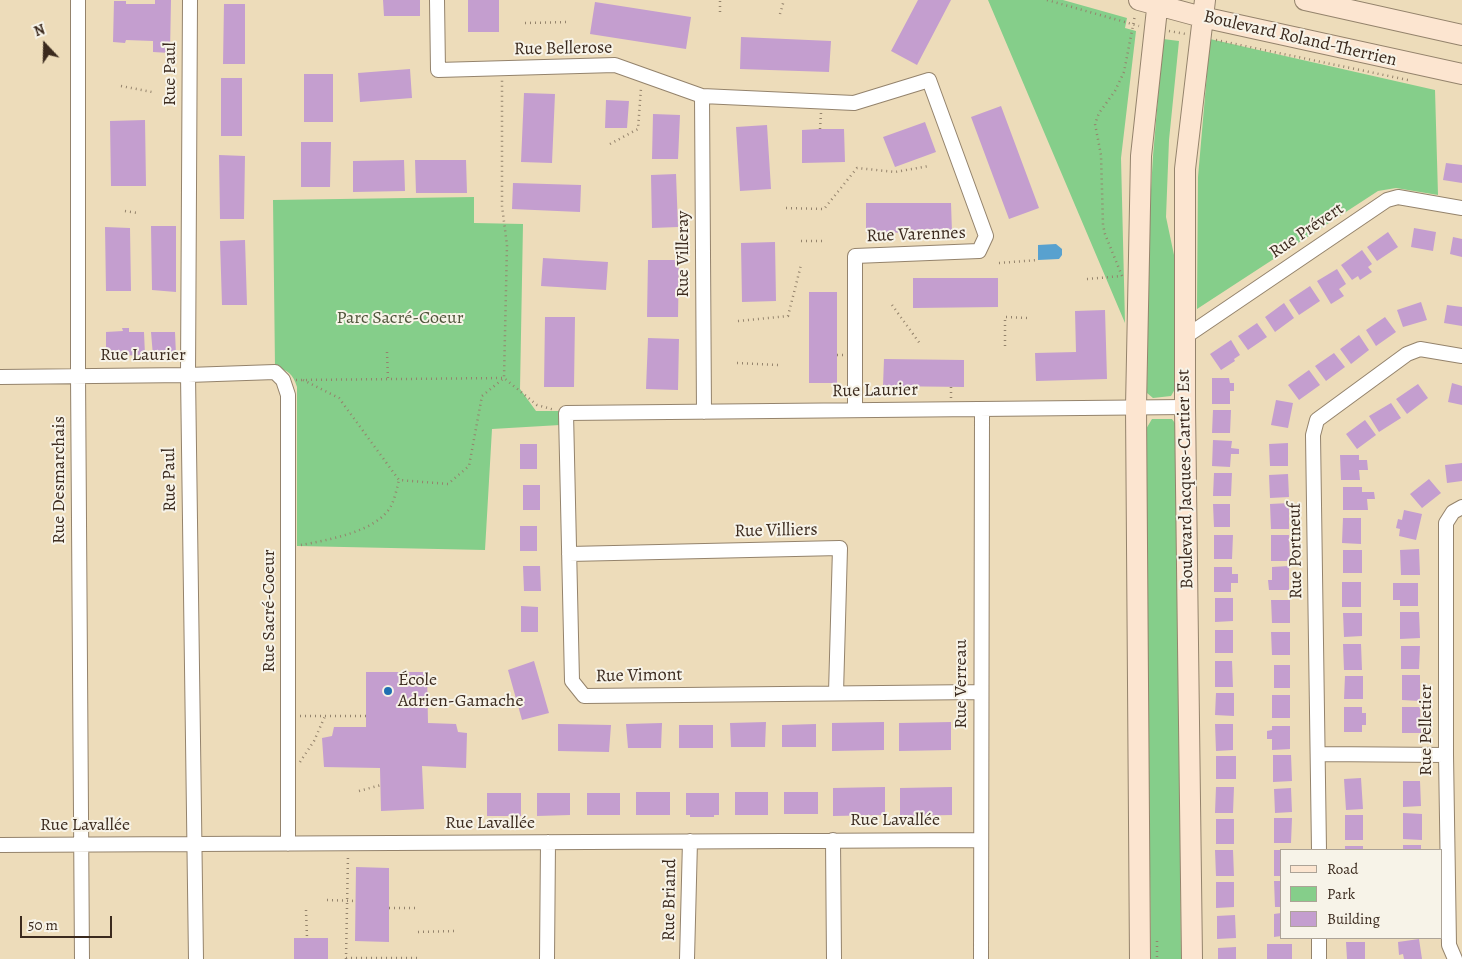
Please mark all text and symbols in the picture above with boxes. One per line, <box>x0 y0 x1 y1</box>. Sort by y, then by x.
street label: Boulevard Roland-Therrien <box>1201 6 1399 72</box>
north arrow <box>20 20 70 70</box>
text: N <box>31 20 48 41</box>
street label: Rue Bellerose <box>514 37 612 61</box>
street label: Rue Paul <box>160 42 182 106</box>
street label: Rue Prévert <box>1266 198 1348 264</box>
street label: Rue Villeray <box>673 211 695 297</box>
street label: Rue Varennes <box>866 222 966 248</box>
park label: Parc Sacré-Coeur <box>336 308 464 330</box>
street label: Rue Laurier <box>100 345 186 367</box>
street label: Boulevard Jacques-Cartier Est <box>1173 369 1199 589</box>
street label: Rue Laurier <box>832 379 918 403</box>
street label: Rue Desmarchais <box>49 416 71 544</box>
street label: Rue Paul <box>159 448 181 512</box>
street label: Rue Portneuf <box>1284 503 1308 599</box>
street label: Rue Villiers <box>734 519 818 543</box>
street label: Rue Sacré-Coeur <box>259 549 281 673</box>
street label: Rue Verreau <box>951 639 973 729</box>
street label: Rue Vimont <box>595 664 683 688</box>
place label: École Adrien-Gamache <box>398 670 524 712</box>
street label: Rue Pelletier <box>1416 684 1438 776</box>
marker: École Adrien-Gamache <box>382 685 394 697</box>
street label: Rue Lavallée <box>850 810 940 832</box>
street label: Rue Lavallée <box>445 813 535 835</box>
street label: Rue Lavallée <box>40 815 130 837</box>
legend <box>1280 849 1442 939</box>
street label: Rue Briand <box>658 859 682 941</box>
text: Road <box>1327 859 1358 879</box>
text: Park <box>1327 884 1355 904</box>
scale bar <box>22 906 115 938</box>
text: Building <box>1327 909 1380 929</box>
text: 50 m <box>28 915 58 935</box>

